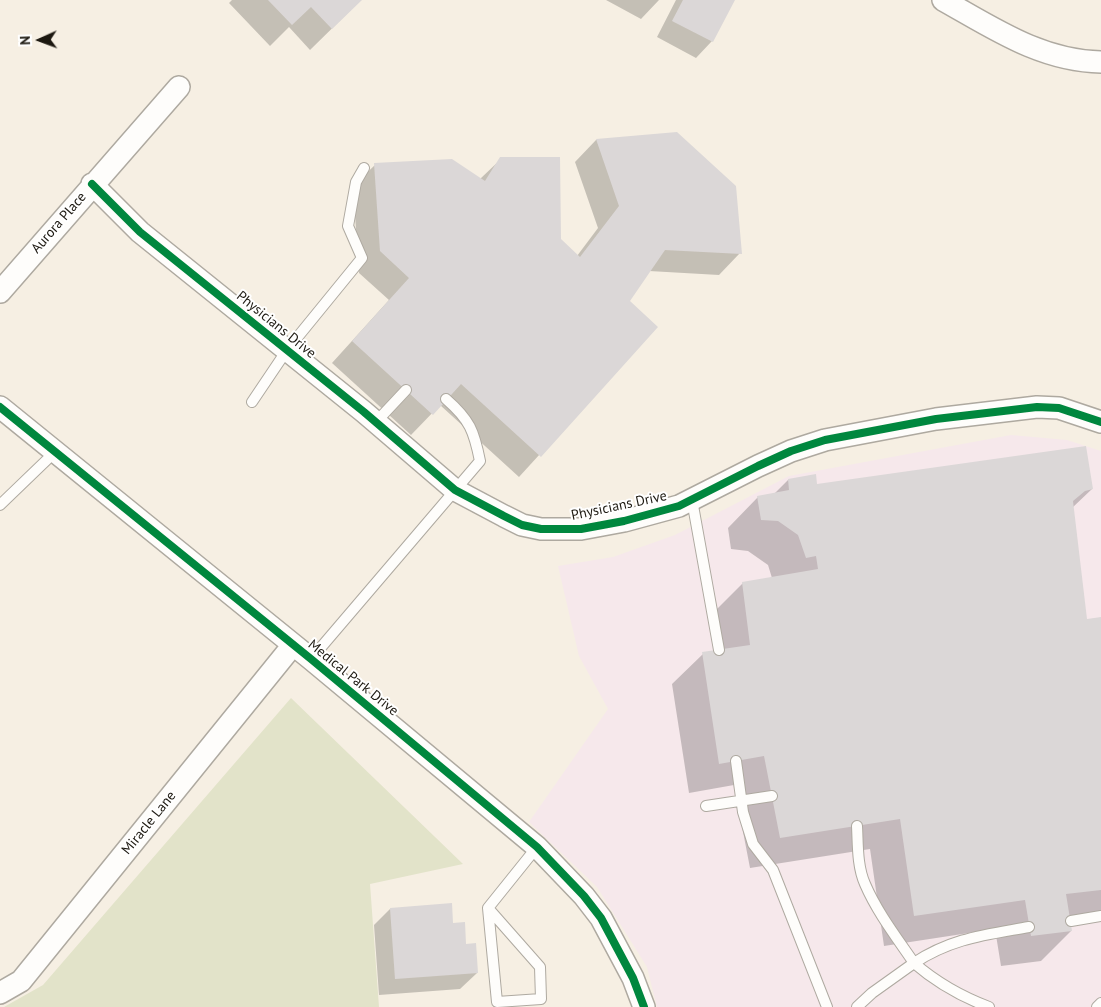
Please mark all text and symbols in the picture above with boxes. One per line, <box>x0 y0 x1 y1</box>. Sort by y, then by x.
north arrow <box>15 15 65 65</box>
text: N <box>16 36 34 45</box>
street label: Aurora Place <box>28 189 90 257</box>
street label: Physicians Drive <box>233 288 319 362</box>
street label: Physicians Drive <box>570 488 668 524</box>
street label: Medical Park Drive <box>304 636 402 720</box>
street label: Miracle Lane <box>118 788 180 858</box>

